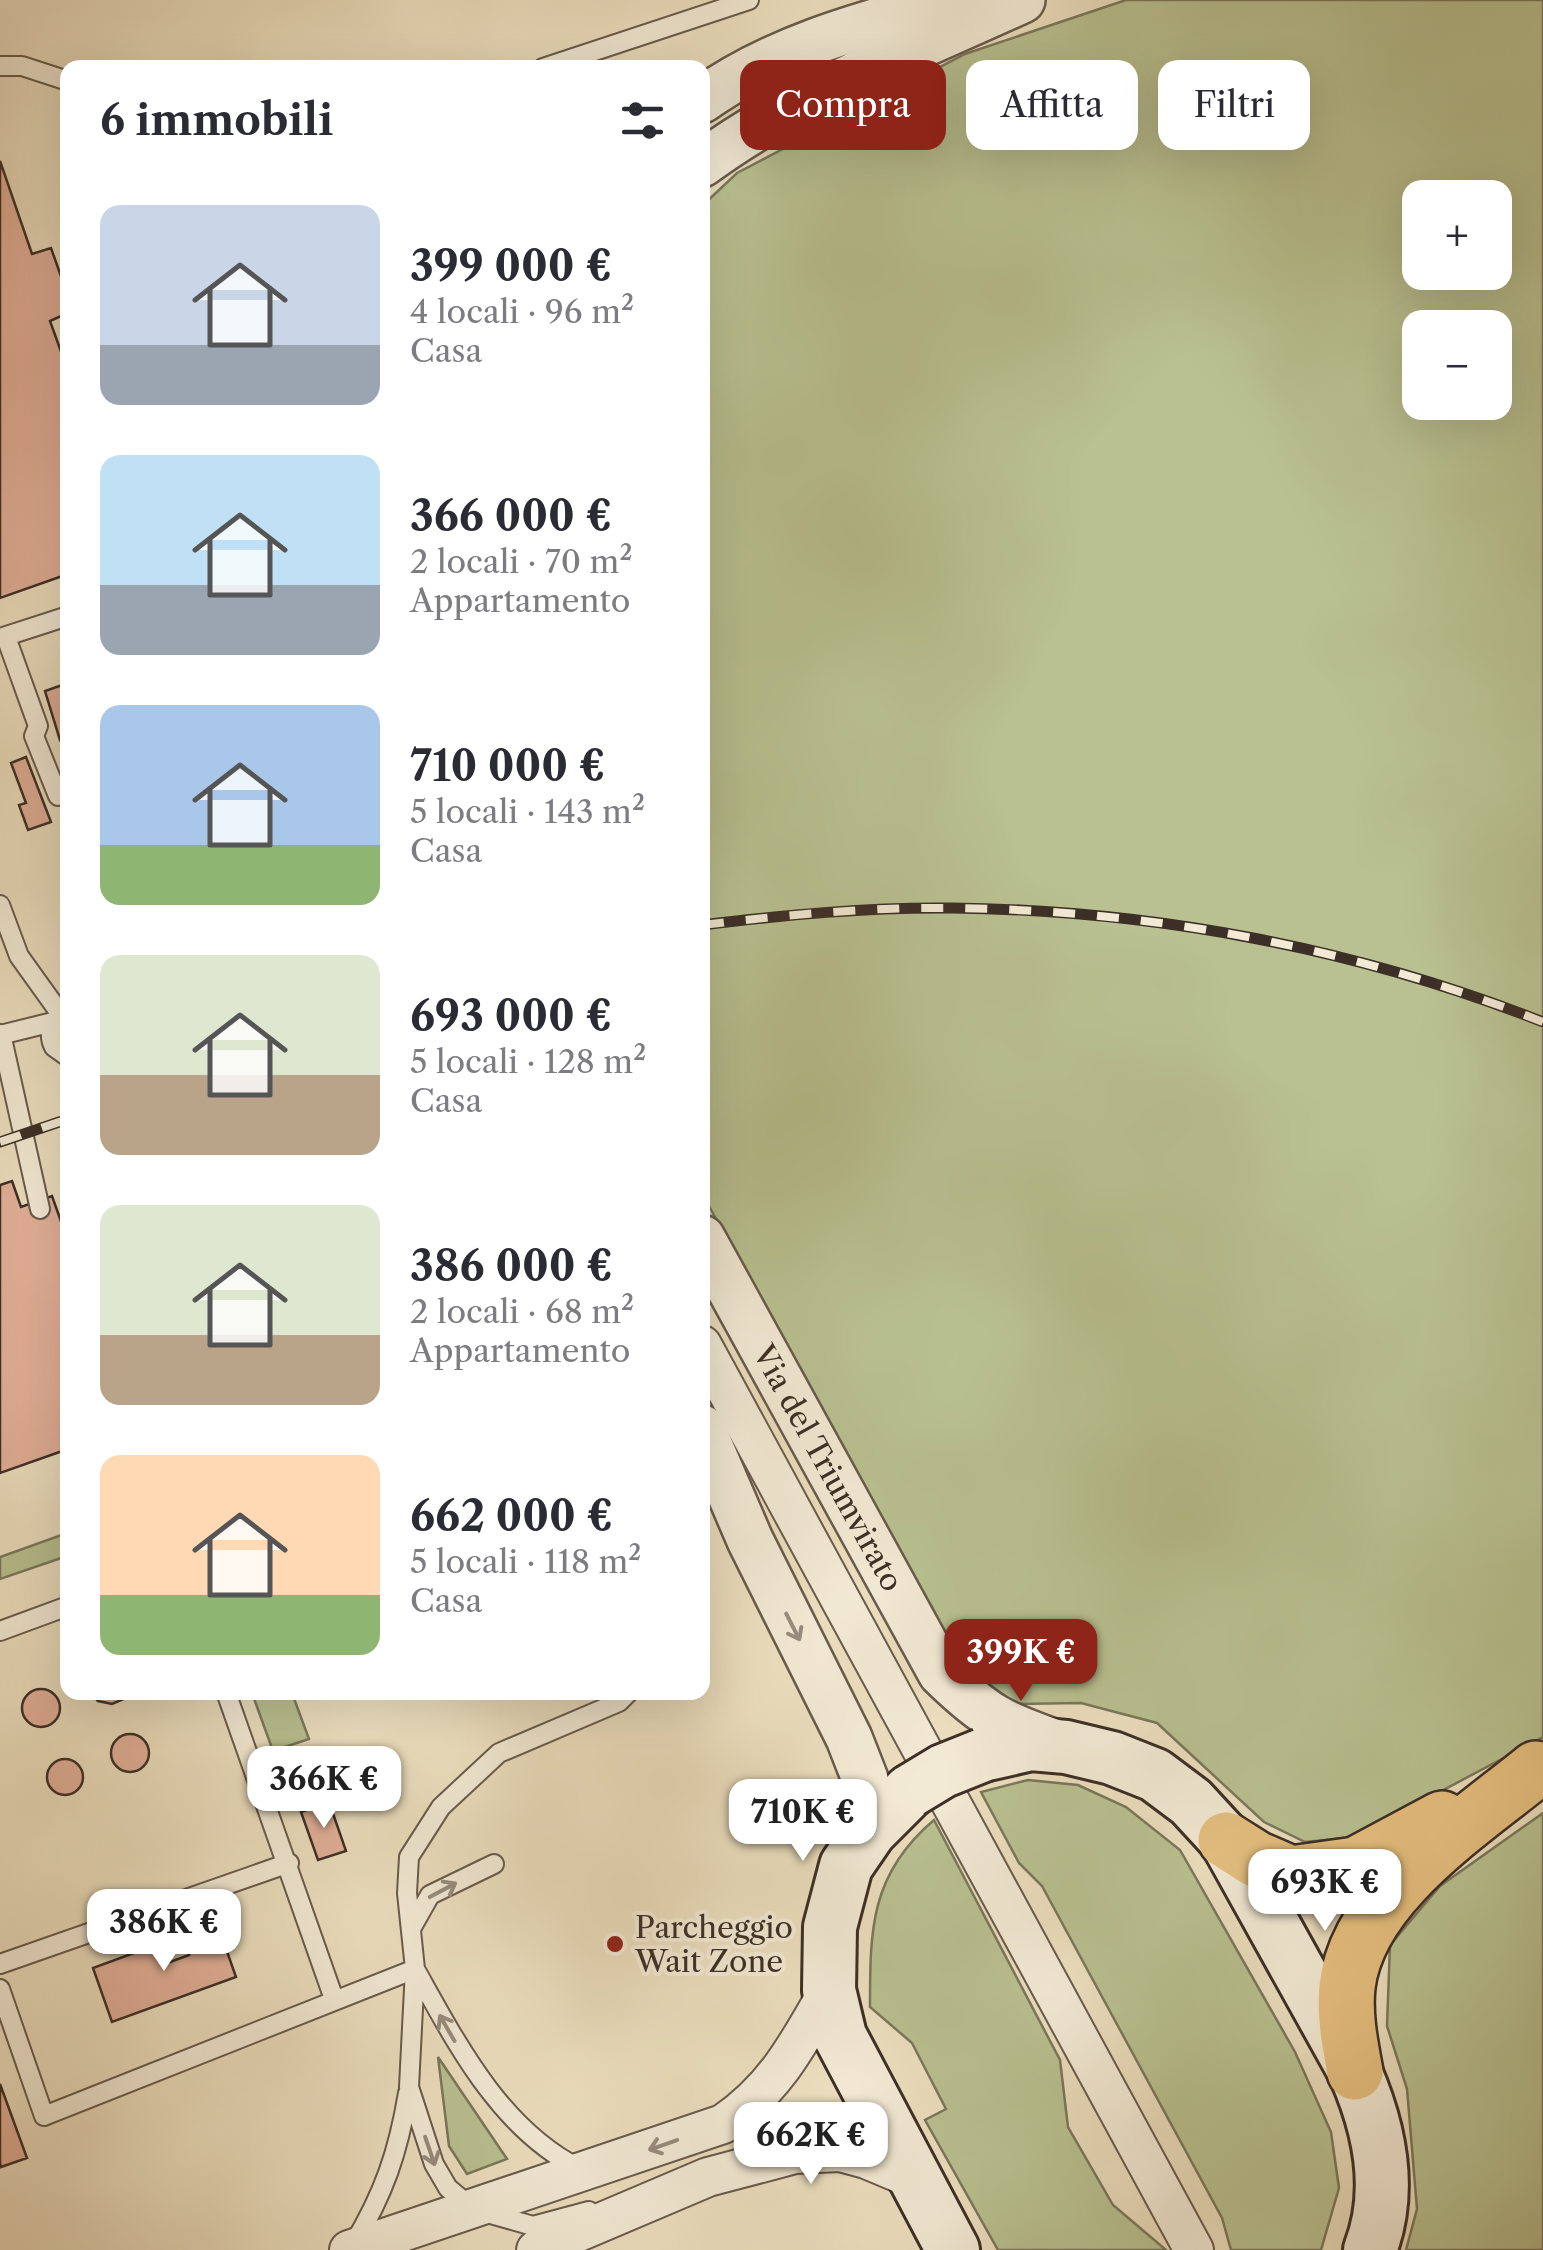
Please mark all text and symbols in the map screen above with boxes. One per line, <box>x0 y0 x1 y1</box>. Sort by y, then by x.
chip: Compra <box>740 60 946 150</box>
chip: Affitta <box>966 60 1138 150</box>
chip: Filtri <box>1158 60 1310 150</box>
icon: filters <box>615 93 670 148</box>
text: 6 immobili <box>100 94 333 146</box>
map controls <box>1402 180 1512 420</box>
button: + <box>1402 180 1512 290</box>
text: 399 000 € <box>410 240 612 292</box>
icon: home <box>180 245 300 365</box>
text: 4 locali · 96 m² <box>410 292 634 331</box>
button: − <box>1402 310 1512 420</box>
text: Casa <box>410 331 482 370</box>
text: 366 000 € <box>410 490 612 542</box>
icon: home <box>180 495 300 615</box>
text: 2 locali · 70 m² <box>410 542 632 581</box>
text: Appartamento <box>410 581 630 620</box>
text: 710 000 € <box>410 740 605 792</box>
icon: home <box>180 745 300 865</box>
text: 5 locali · 143 m² <box>410 792 645 831</box>
text: Casa <box>410 831 482 870</box>
text: 693 000 € <box>410 990 612 1042</box>
icon: home <box>180 995 300 1115</box>
text: 5 locali · 128 m² <box>410 1042 646 1081</box>
text: Casa <box>410 1081 482 1120</box>
text: 386 000 € <box>410 1240 613 1292</box>
icon: home <box>180 1245 300 1365</box>
text: 2 locali · 68 m² <box>410 1292 634 1331</box>
text: Appartamento <box>410 1331 630 1370</box>
street label: Via del Triumvirato <box>744 1337 911 1598</box>
text: 662 000 € <box>410 1490 613 1542</box>
icon: home <box>180 1495 300 1615</box>
text: 5 locali · 118 m² <box>410 1542 641 1581</box>
text: Casa <box>410 1581 482 1620</box>
one-way arrow <box>784 1612 803 1641</box>
pin: 399K € <box>940 1619 1102 1704</box>
text: 399K € <box>966 1632 1076 1671</box>
pin: 366K € <box>243 1746 405 1831</box>
text: 366K € <box>269 1759 379 1798</box>
pin: 710K € <box>722 1779 884 1864</box>
text: 710K € <box>751 1792 855 1831</box>
pin: 693K € <box>1244 1849 1406 1934</box>
text: 693K € <box>1270 1862 1380 1901</box>
one-way arrow <box>428 1880 458 1899</box>
pin: 386K € <box>83 1889 245 1974</box>
text: 386K € <box>109 1902 219 1941</box>
place label: Parcheggio Wait Zone <box>634 1909 793 1980</box>
marker: Parcheggio Wait Zone <box>604 1933 626 1955</box>
one-way arrow <box>437 2014 457 2043</box>
pin: 662K € <box>730 2102 892 2187</box>
text: 662K € <box>756 2115 866 2154</box>
one-way arrow <box>422 2134 440 2165</box>
one-way arrow <box>648 2137 679 2155</box>

